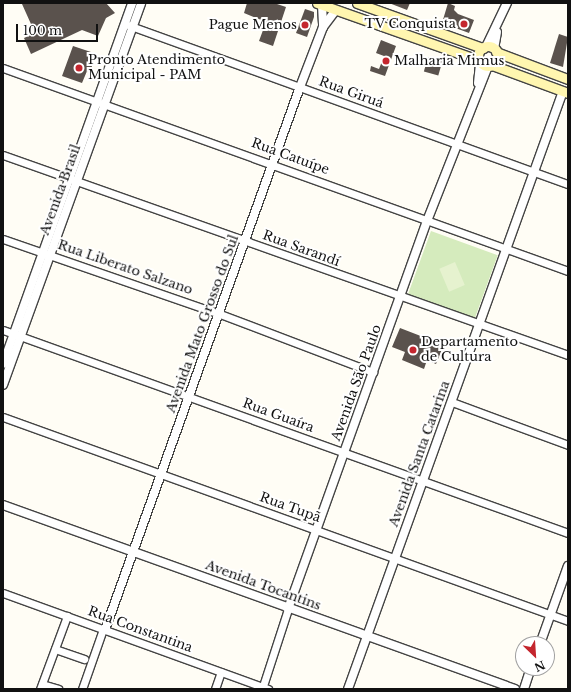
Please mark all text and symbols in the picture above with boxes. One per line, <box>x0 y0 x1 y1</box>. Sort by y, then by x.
scale bar <box>18 16 100 42</box>
place label: TV Conquista <box>364 16 456 32</box>
place label: Pague Menos <box>209 17 297 33</box>
marker: TV Conquista <box>459 19 469 29</box>
marker: Pague Menos <box>300 20 310 30</box>
text: 100 m <box>23 23 62 38</box>
place label: Pronto Atendimento Municipal - PAM <box>88 53 226 84</box>
place label: Malharia Mimus <box>394 53 504 69</box>
marker: Malharia Mimus <box>381 56 391 66</box>
marker: Pronto Atendimento Municipal - PAM <box>73 62 85 74</box>
street label: Rua Giruá <box>317 74 385 112</box>
street label: Rua Catuípe <box>249 136 331 178</box>
street label: Avenida Brasil <box>37 142 85 238</box>
street label: Rua Sarandí <box>260 228 342 270</box>
street label: Avenida Mato Grosso do Sul <box>163 233 243 415</box>
street label: Rua Liberato Salzano <box>55 238 195 298</box>
street label: Avenida São Paulo <box>329 323 385 443</box>
place label: Departamento de Cultura <box>421 335 518 366</box>
marker: Departamento de Cultura <box>408 345 418 355</box>
street label: Avenida Santa Catarina <box>386 379 454 529</box>
street label: Rua Guaíra <box>240 396 316 436</box>
street label: Rua Tupã <box>257 490 323 526</box>
street label: Avenida Tocantins <box>203 558 323 614</box>
street label: Rua Constantina <box>86 604 194 656</box>
north arrow <box>515 636 555 676</box>
text: N <box>532 657 547 674</box>

